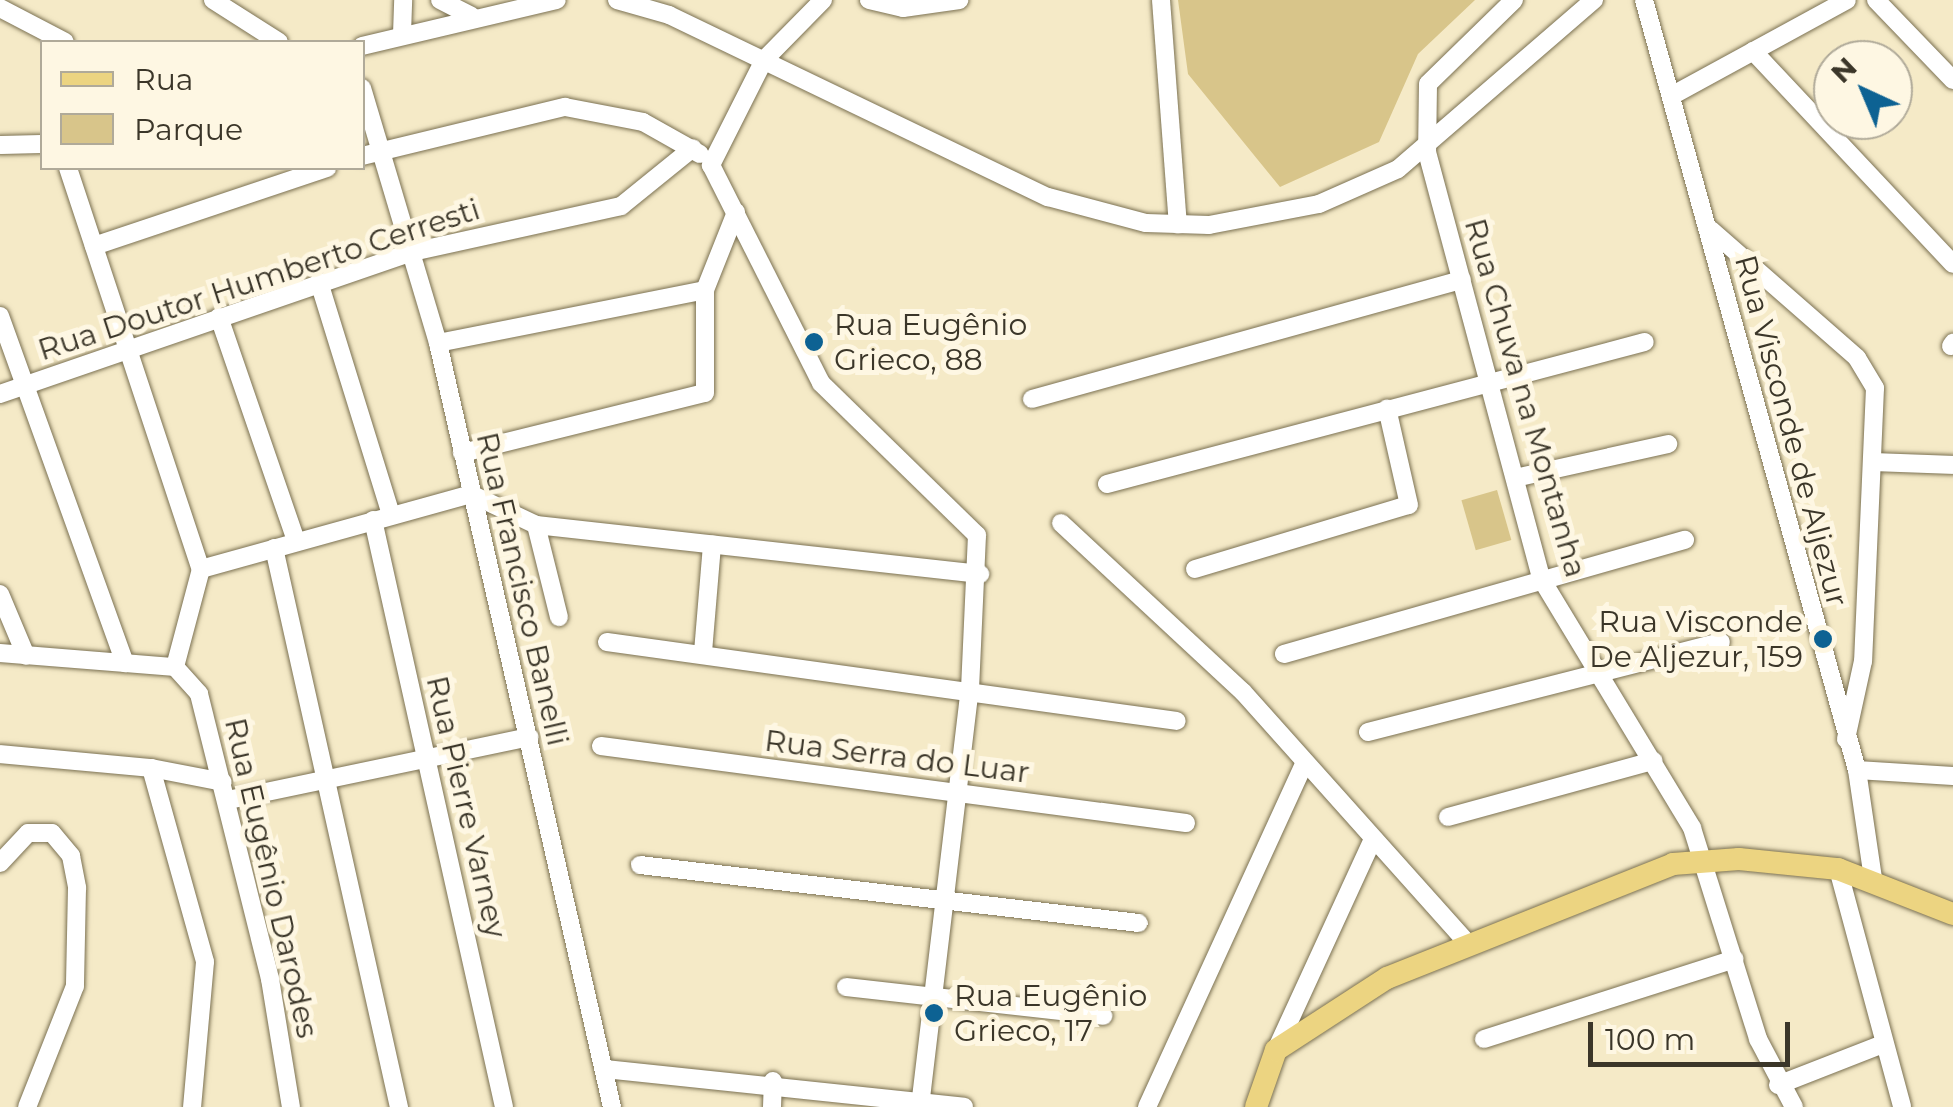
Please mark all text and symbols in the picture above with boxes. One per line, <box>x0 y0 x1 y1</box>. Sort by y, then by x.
legend <box>40 40 365 170</box>
north arrow <box>1813 40 1913 140</box>
text: N <box>1824 50 1863 90</box>
text: Rua <box>134 61 194 98</box>
text: Parque <box>134 111 243 148</box>
street label: Rua Doutor Humberto Cerresti <box>34 191 484 369</box>
street label: Rua Chuva na Montanha <box>1457 214 1593 582</box>
street label: Rua Visconde de Aljezur <box>1727 251 1855 611</box>
place label: Rua Eugênio Grieco, 88 <box>834 307 1027 378</box>
marker: Rua Eugênio Grieco, 88 <box>803 331 825 353</box>
street label: Rua Francisco Banelli <box>468 429 576 749</box>
place label: Rua Visconde De Aljezur, 159 <box>1589 604 1803 674</box>
marker: Rua Visconde De Aljezur, 159 <box>1812 628 1834 650</box>
street label: Rua Pierre Varney <box>418 672 514 942</box>
street label: Rua Eugênio Darodes <box>217 715 325 1041</box>
street label: Rua Serra do Luar <box>763 723 1031 791</box>
place label: Rua Eugênio Grieco, 17 <box>954 978 1147 1048</box>
marker: Rua Eugênio Grieco, 17 <box>923 1002 945 1024</box>
scale bar <box>1593 1002 1796 1064</box>
text: 100 m <box>1605 1021 1695 1058</box>

